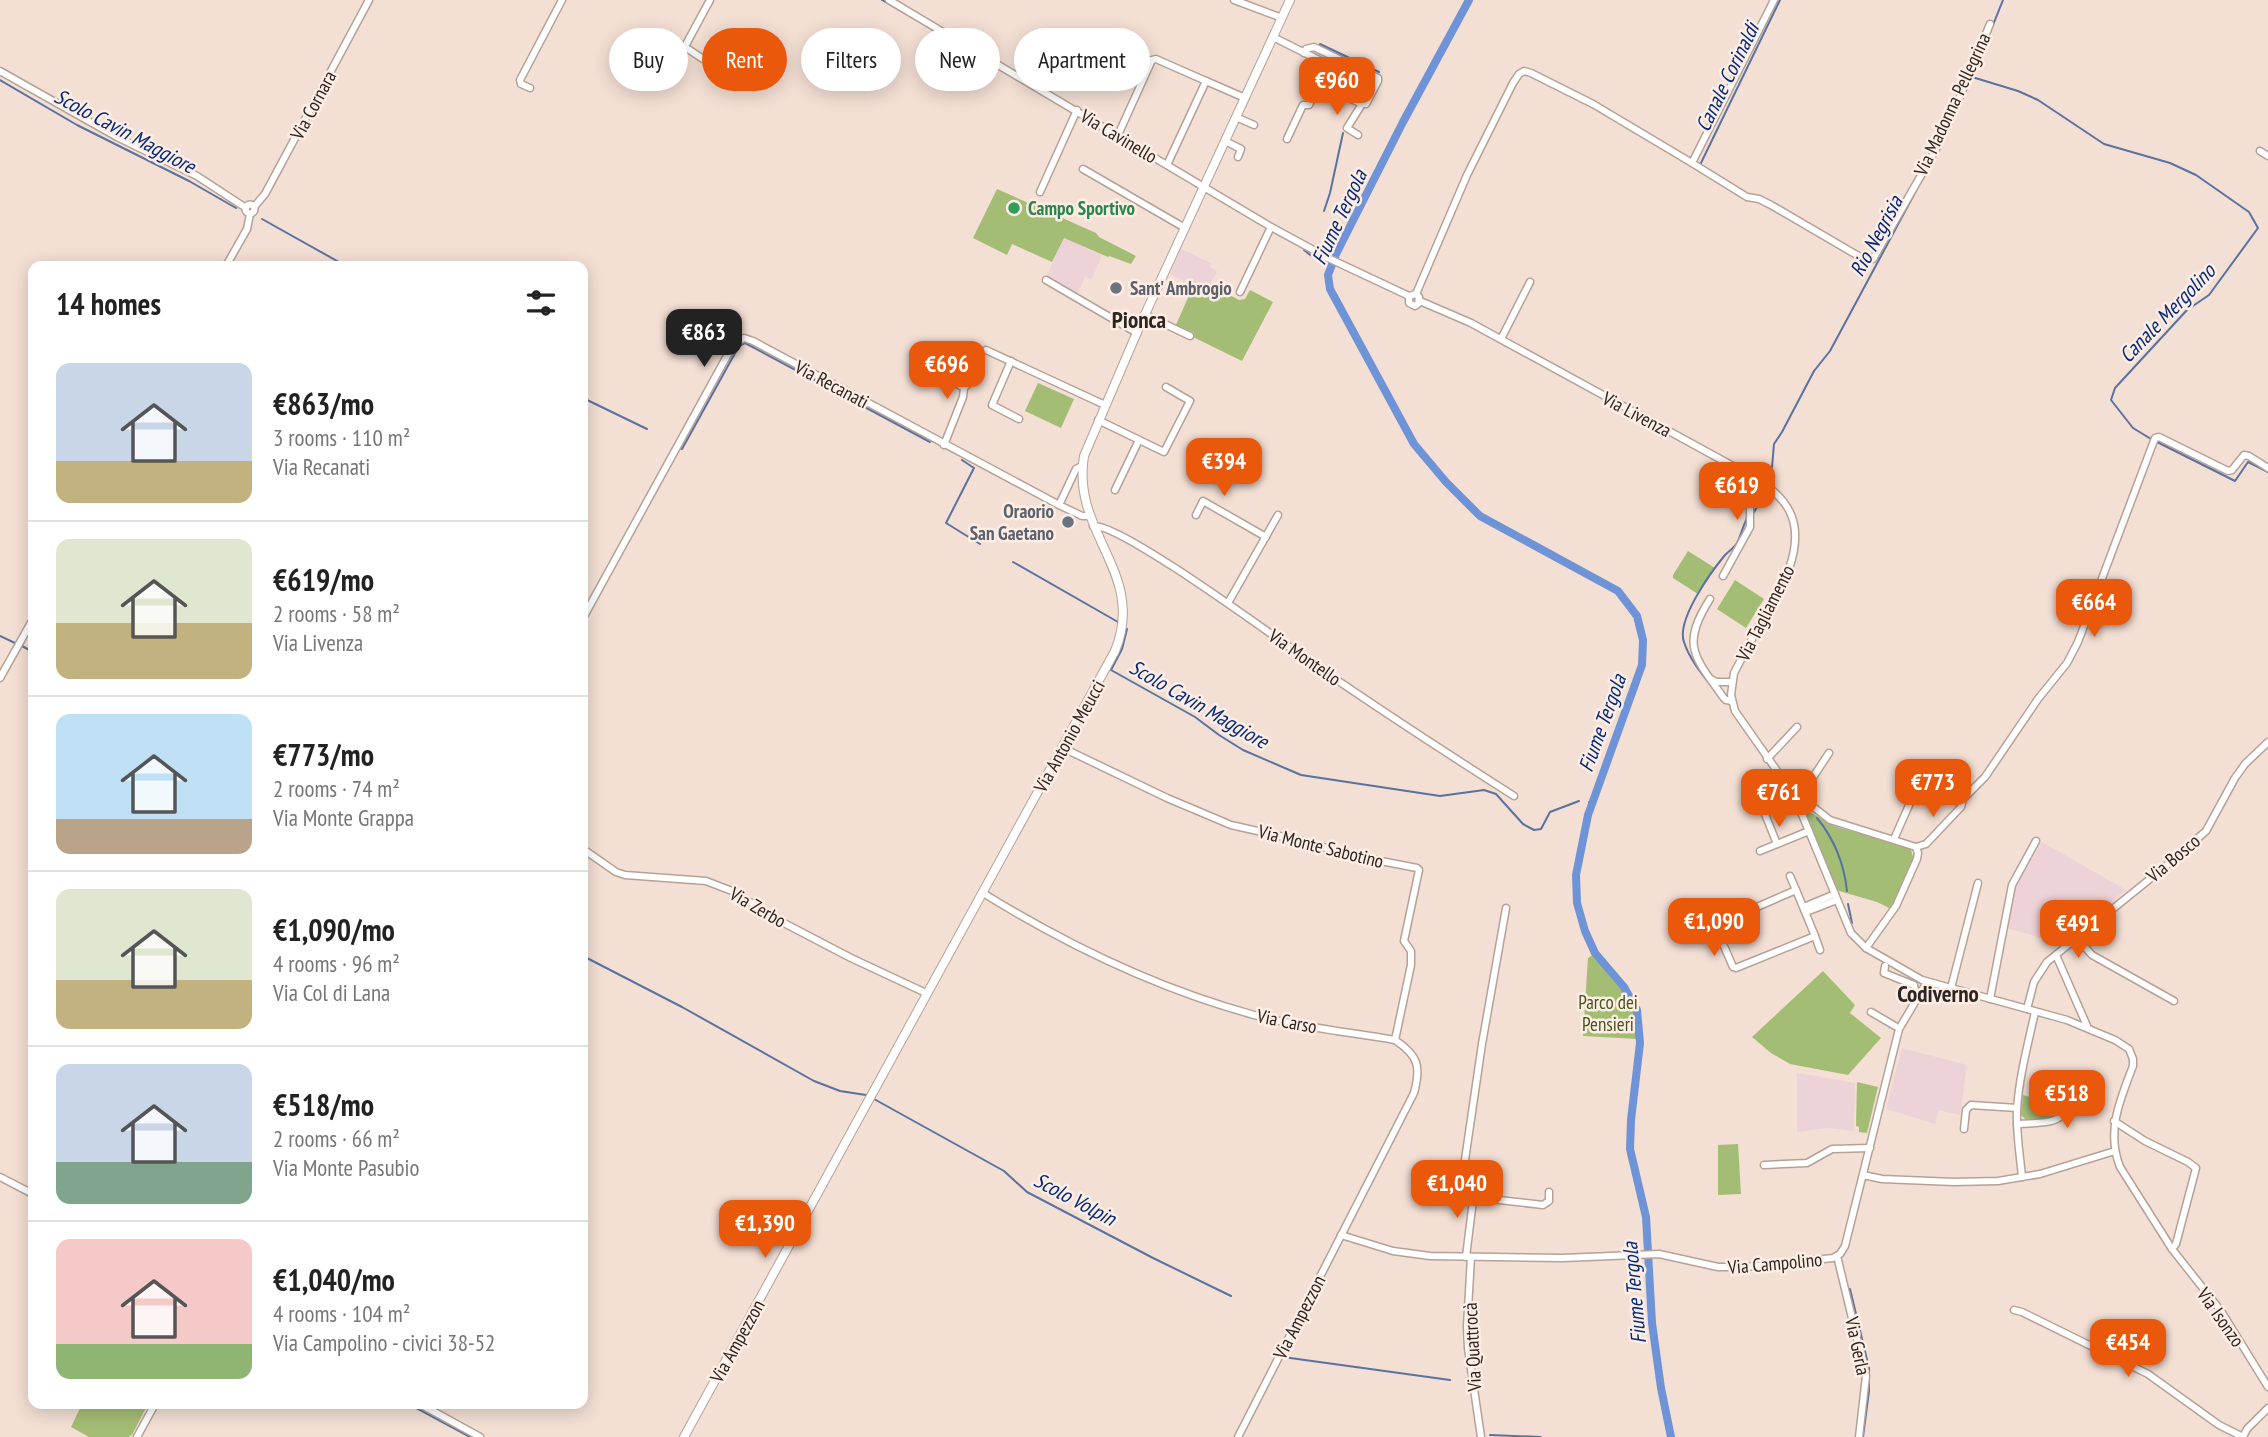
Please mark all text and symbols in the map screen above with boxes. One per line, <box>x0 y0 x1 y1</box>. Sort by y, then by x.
water label: Canale Corinaldi <box>1689 16 1766 136</box>
chip: Buy <box>609 28 688 91</box>
chip: Rent <box>702 28 787 91</box>
chip: Filters <box>801 28 901 91</box>
chip: New <box>915 28 1000 91</box>
chip: Apartment <box>1014 28 1150 91</box>
street label: Via Madonna Pellegrina <box>1908 29 1996 180</box>
pin: €960 <box>1296 58 1378 117</box>
text: €960 <box>1315 65 1359 94</box>
street label: Via Cornara <box>284 66 341 145</box>
water label: Scolo Cavin Maggiore <box>50 83 201 180</box>
street label: Via Cavinello <box>1075 103 1162 168</box>
water label: Fiume Tergola <box>1305 164 1373 269</box>
water label: Rio Negrisia <box>1844 190 1909 281</box>
place label: Campo Sportivo <box>1028 196 1135 220</box>
marker: Campo Sportivo <box>1006 200 1022 216</box>
water label: Canale Mergolino <box>2113 257 2222 368</box>
place label: Sant' Ambrogio <box>1130 276 1232 300</box>
marker: Sant' Ambrogio <box>1108 280 1124 296</box>
text: 14 homes <box>56 284 161 323</box>
icon: filters <box>522 284 560 322</box>
district label: Pionca <box>1112 305 1166 334</box>
pin: €863 <box>663 310 745 369</box>
text: €863 <box>682 317 726 346</box>
pin: €696 <box>906 342 988 401</box>
text: €696 <box>925 349 969 378</box>
street label: Via Recanati <box>790 354 873 413</box>
text: €863/mo <box>273 384 374 423</box>
street label: Via Livenza <box>1598 385 1676 442</box>
icon: home <box>112 391 196 475</box>
text: 3 rooms · 110 m² <box>273 423 410 452</box>
pin: €394 <box>1183 438 1265 498</box>
text: €394 <box>1202 446 1246 475</box>
text: Via Recanati <box>273 452 370 481</box>
pin: €619 <box>1696 462 1778 522</box>
text: €619 <box>1715 470 1759 499</box>
place label: Oraorio San Gaetano <box>970 499 1054 545</box>
marker: Oraorio San Gaetano <box>1060 514 1076 530</box>
text: €619/mo <box>273 560 374 599</box>
street label: Via Tagliamento <box>1730 561 1799 666</box>
icon: home <box>112 567 196 651</box>
pin: €664 <box>2053 580 2135 639</box>
text: €664 <box>2072 587 2116 616</box>
text: 2 rooms · 58 m² <box>273 599 400 628</box>
street label: Via Montello <box>1263 623 1346 691</box>
text: Via Livenza <box>273 628 363 657</box>
water label: Scolo Cavin Maggiore <box>1125 653 1274 755</box>
water label: Fiume Tergola <box>1572 669 1633 775</box>
street label: Via Antonio Meucci <box>1028 676 1110 797</box>
text: €773/mo <box>273 735 374 774</box>
icon: home <box>112 742 196 826</box>
pin: €773 <box>1892 760 1974 819</box>
text: €773 <box>1911 767 1955 796</box>
pin: €761 <box>1738 770 1820 829</box>
text: 2 rooms · 74 m² <box>273 774 400 803</box>
text: €761 <box>1757 777 1801 806</box>
text: Via Monte Grappa <box>273 803 414 832</box>
street label: Via Monte Sabotino <box>1255 819 1386 873</box>
street label: Via Bosco <box>2140 829 2205 888</box>
street label: Via Zerbo <box>725 881 791 933</box>
pin: €1,090 <box>1657 898 1771 958</box>
pin: €491 <box>2037 900 2119 960</box>
text: €1,090 <box>1684 906 1744 935</box>
text: €491 <box>2056 908 2100 937</box>
text: €1,090/mo <box>273 910 395 949</box>
icon: home <box>112 917 196 1001</box>
text: 4 rooms · 96 m² <box>273 949 400 978</box>
text: Via Col di Lana <box>273 978 390 1007</box>
district label: Codiverno <box>1897 979 1979 1008</box>
park label: Parco dei Pensieri <box>1578 990 1638 1036</box>
street label: Via Carso <box>1254 1003 1319 1039</box>
pin: €518 <box>2026 1070 2108 1130</box>
text: €518 <box>2045 1078 2089 1107</box>
text: €518/mo <box>273 1085 374 1124</box>
icon: home <box>112 1092 196 1176</box>
text: 2 rooms · 66 m² <box>273 1124 400 1153</box>
text: Via Monte Pasubio <box>273 1153 420 1182</box>
pin: €1,040 <box>1400 1160 1514 1220</box>
water label: Scolo Volpin <box>1030 1166 1122 1233</box>
text: €1,040 <box>1427 1168 1487 1197</box>
pin: €1,390 <box>708 1200 822 1260</box>
text: €1,390 <box>735 1208 795 1237</box>
water label: Fiume Tergola <box>1616 1240 1652 1345</box>
street label: Via Campolino <box>1726 1247 1823 1279</box>
text: €1,040/mo <box>273 1260 395 1299</box>
icon: home <box>112 1267 196 1351</box>
street label: Via Ampezzon <box>1267 1271 1330 1364</box>
street label: Via Isonzo <box>2191 1282 2250 1351</box>
street label: Via Ampezzon <box>704 1295 770 1388</box>
text: 4 rooms · 104 m² <box>273 1299 410 1328</box>
street label: Via Quattrocà <box>1458 1302 1486 1393</box>
street label: Via Gerla <box>1840 1314 1876 1377</box>
pin: €454 <box>2087 1320 2169 1379</box>
text: €454 <box>2106 1327 2150 1356</box>
text: Via Campolino - civici 38-52 <box>273 1328 495 1357</box>

